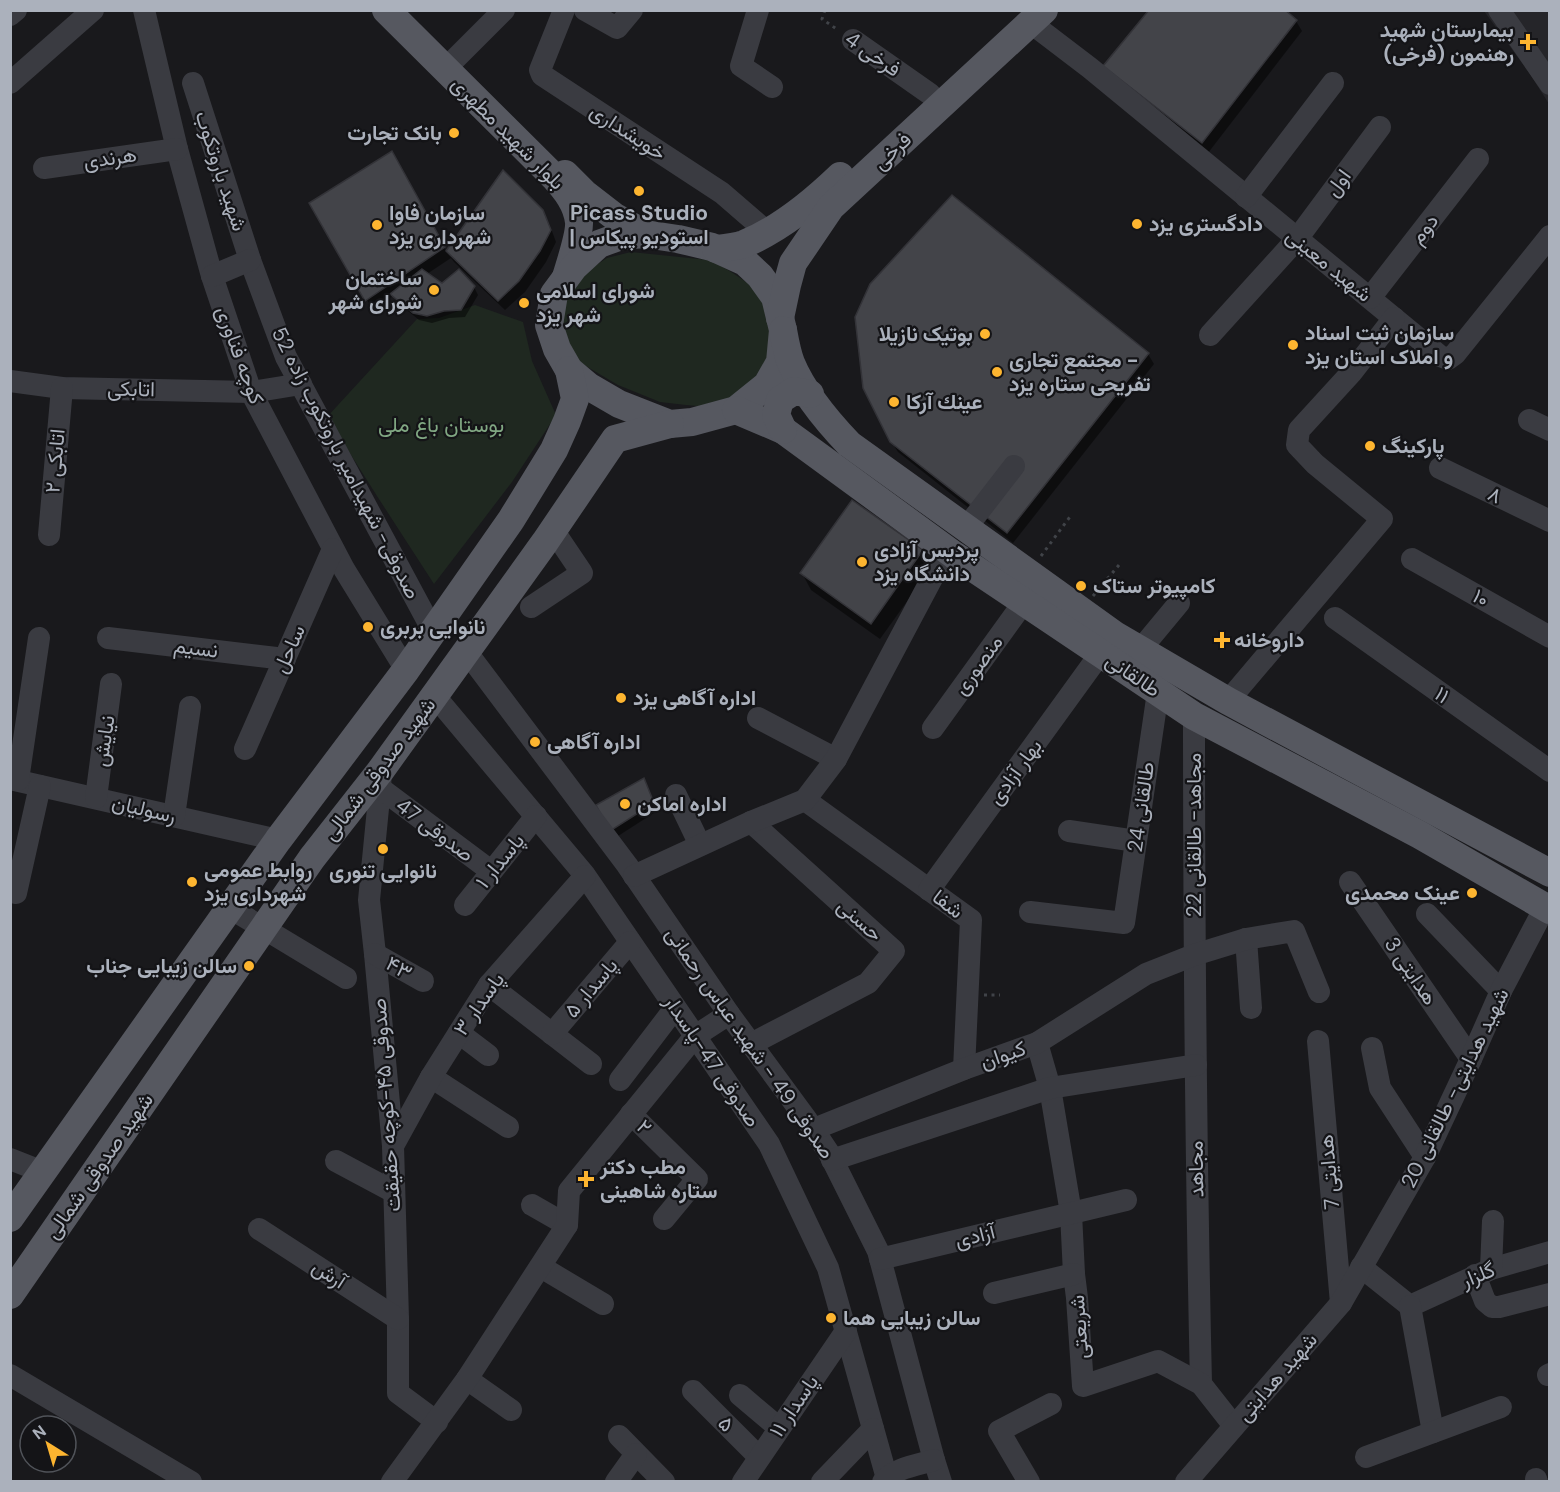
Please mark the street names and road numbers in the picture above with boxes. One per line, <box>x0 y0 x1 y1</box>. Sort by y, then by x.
street label: فرخی 4 <box>840 25 906 83</box>
street label: بلوار شهید مطهری <box>445 70 571 196</box>
street label: خویشداری <box>584 97 672 167</box>
street label: شهید باروتکوب <box>188 107 254 235</box>
street label: فرخی <box>866 126 918 176</box>
street label: هرندی <box>82 140 138 176</box>
street label: اول <box>1319 164 1357 202</box>
street label: دوم <box>1403 208 1445 250</box>
street label: شهید معینی <box>1280 222 1378 308</box>
street label: کوچه فناوری <box>209 302 271 408</box>
street label: 52 صدوقی- شهیدامیر باروتکوب زاده <box>265 322 427 604</box>
street label: اتابکی <box>107 375 155 403</box>
street label: اتابکی ۲ <box>38 428 72 494</box>
street label: ۸ <box>1483 480 1507 510</box>
street label: ۱۰ <box>1468 582 1494 614</box>
street label: ساحل <box>266 620 312 678</box>
street label: منصوری <box>947 629 1009 701</box>
street label: نسیم <box>172 631 220 665</box>
street label: طالقانی <box>1100 646 1166 704</box>
street label: ۱۱ <box>1429 680 1455 710</box>
street label: شهید صدوقی شمالی <box>316 692 442 846</box>
street label: نیایش <box>87 713 121 769</box>
street label: بهار آزادی <box>982 733 1048 811</box>
street label: مجاهد- طالقانی 22 <box>1180 753 1208 917</box>
street label: طالقانی 24 <box>1121 760 1161 854</box>
street label: رسولیان <box>109 788 179 830</box>
street label: صدوقی 47 <box>390 791 480 869</box>
street label: پاسدار ۱ <box>469 828 531 894</box>
street label: شفا <box>927 883 969 925</box>
street label: حسنی <box>831 892 889 948</box>
street label: صدوقی 49 - شهید عباس رحمانی <box>659 921 841 1165</box>
street label: هدایتی 3 <box>1378 932 1444 1010</box>
street label: ۴۳ <box>381 949 417 987</box>
street label: پاسدار ۵ <box>558 952 624 1024</box>
street label: پاسدار ۳ <box>447 967 511 1041</box>
street label: شهید هدایتی- طالقانی 20 <box>1394 983 1516 1193</box>
street label: صدوقی 47-پاسدار <box>657 988 767 1133</box>
street label: صدوقی ۴۵-کوچه حقیقت <box>365 997 407 1213</box>
street label: کیوان <box>976 1034 1030 1076</box>
street label: شهید صدوقی شمالی <box>38 1088 160 1244</box>
street label: ۲ <box>630 1113 658 1141</box>
street label: هدایتی 7 <box>1312 1133 1346 1211</box>
street label: مجاهد <box>1182 1140 1210 1198</box>
street label: آزادی <box>952 1217 1000 1254</box>
street label: آرش <box>307 1253 353 1296</box>
street label: گلزار <box>1456 1256 1499 1295</box>
street label: شریعتی <box>1063 1294 1095 1360</box>
street label: شهید هدایتی <box>1230 1326 1324 1428</box>
street label: پاسدار ۱۱ <box>763 1369 825 1443</box>
street label: ۵ <box>712 1410 740 1438</box>

